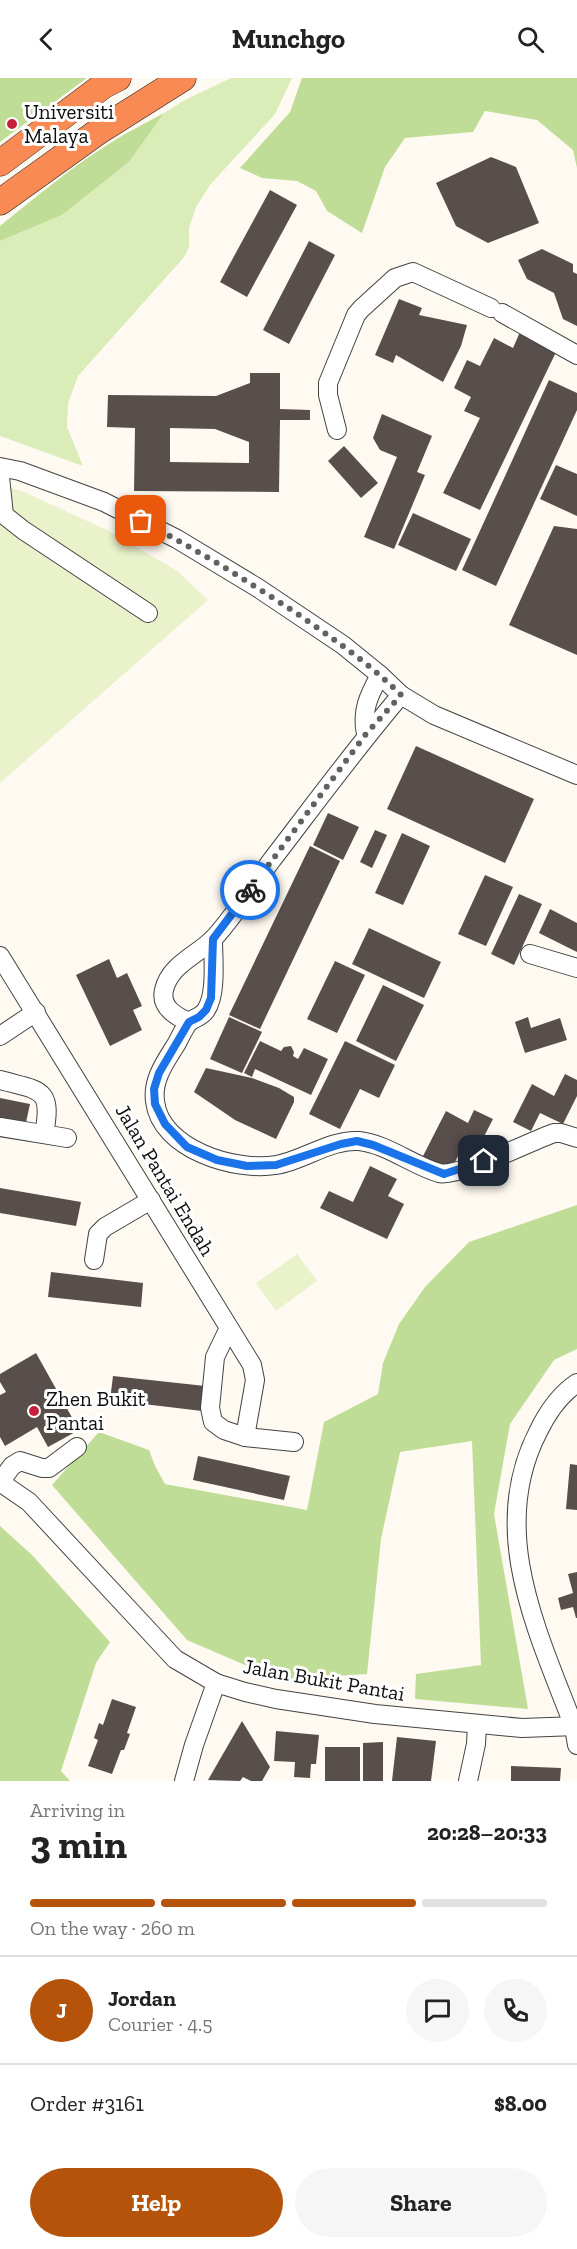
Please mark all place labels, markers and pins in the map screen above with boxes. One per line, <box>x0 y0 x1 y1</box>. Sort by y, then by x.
place label: Universiti Malaya <box>24 99 114 148</box>
marker: Universiti Malaya <box>5 117 19 131</box>
pin <box>115 495 166 546</box>
pin <box>458 1135 509 1186</box>
place label: Zhen Bukit Pantai <box>46 1386 146 1435</box>
marker: Zhen Bukit Pantai <box>27 1404 41 1418</box>

